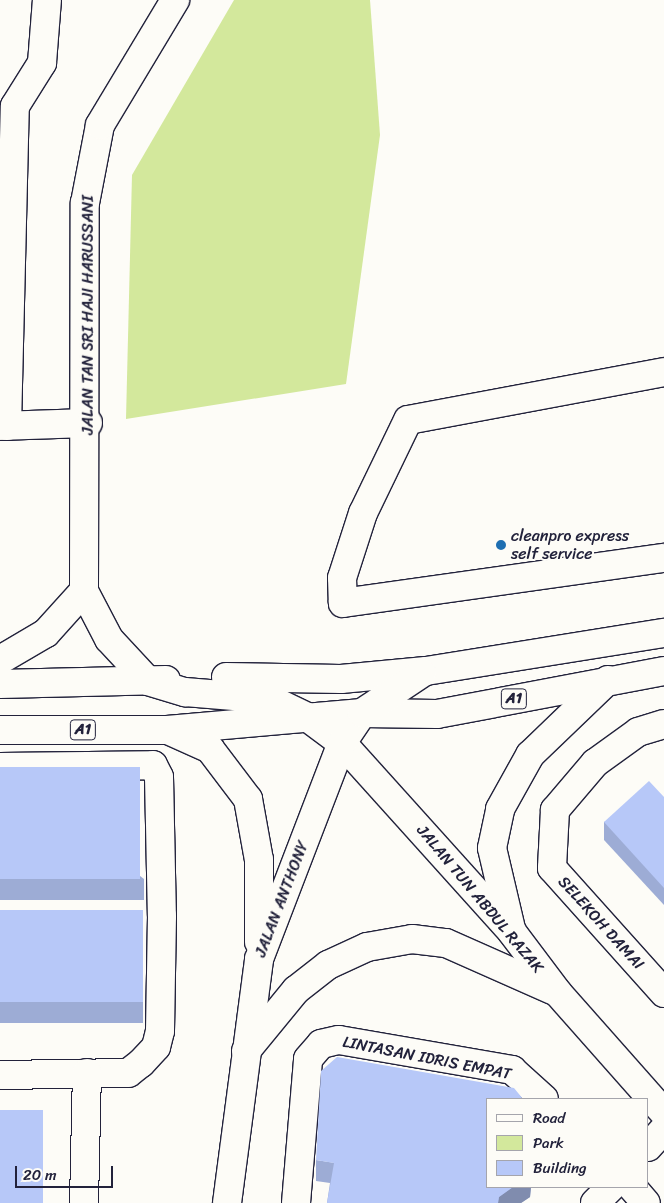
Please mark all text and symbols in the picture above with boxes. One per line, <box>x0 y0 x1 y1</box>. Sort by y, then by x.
street label: JALAN TAN SRI HAJI HARUSSANI <box>78 194 98 436</box>
place label: cleanpro express self service <box>511 526 630 564</box>
marker: cleanpro express self service <box>495 539 507 551</box>
road number: A1 <box>500 686 528 712</box>
road number: A1 <box>69 718 97 742</box>
street label: JALAN TUN ABDUL RAZAK <box>412 821 548 977</box>
street label: JALAN ANTHONY <box>251 838 313 960</box>
street label: SELEKOH DAMAI <box>554 872 648 974</box>
street label: LINTASAN IDRIS EMPAT <box>342 1032 512 1084</box>
legend <box>487 1098 649 1188</box>
text: Road <box>533 1105 565 1131</box>
text: Park <box>533 1130 564 1156</box>
text: Building <box>533 1155 587 1181</box>
scale bar <box>18 1156 115 1188</box>
text: 20 m <box>23 1162 57 1188</box>

